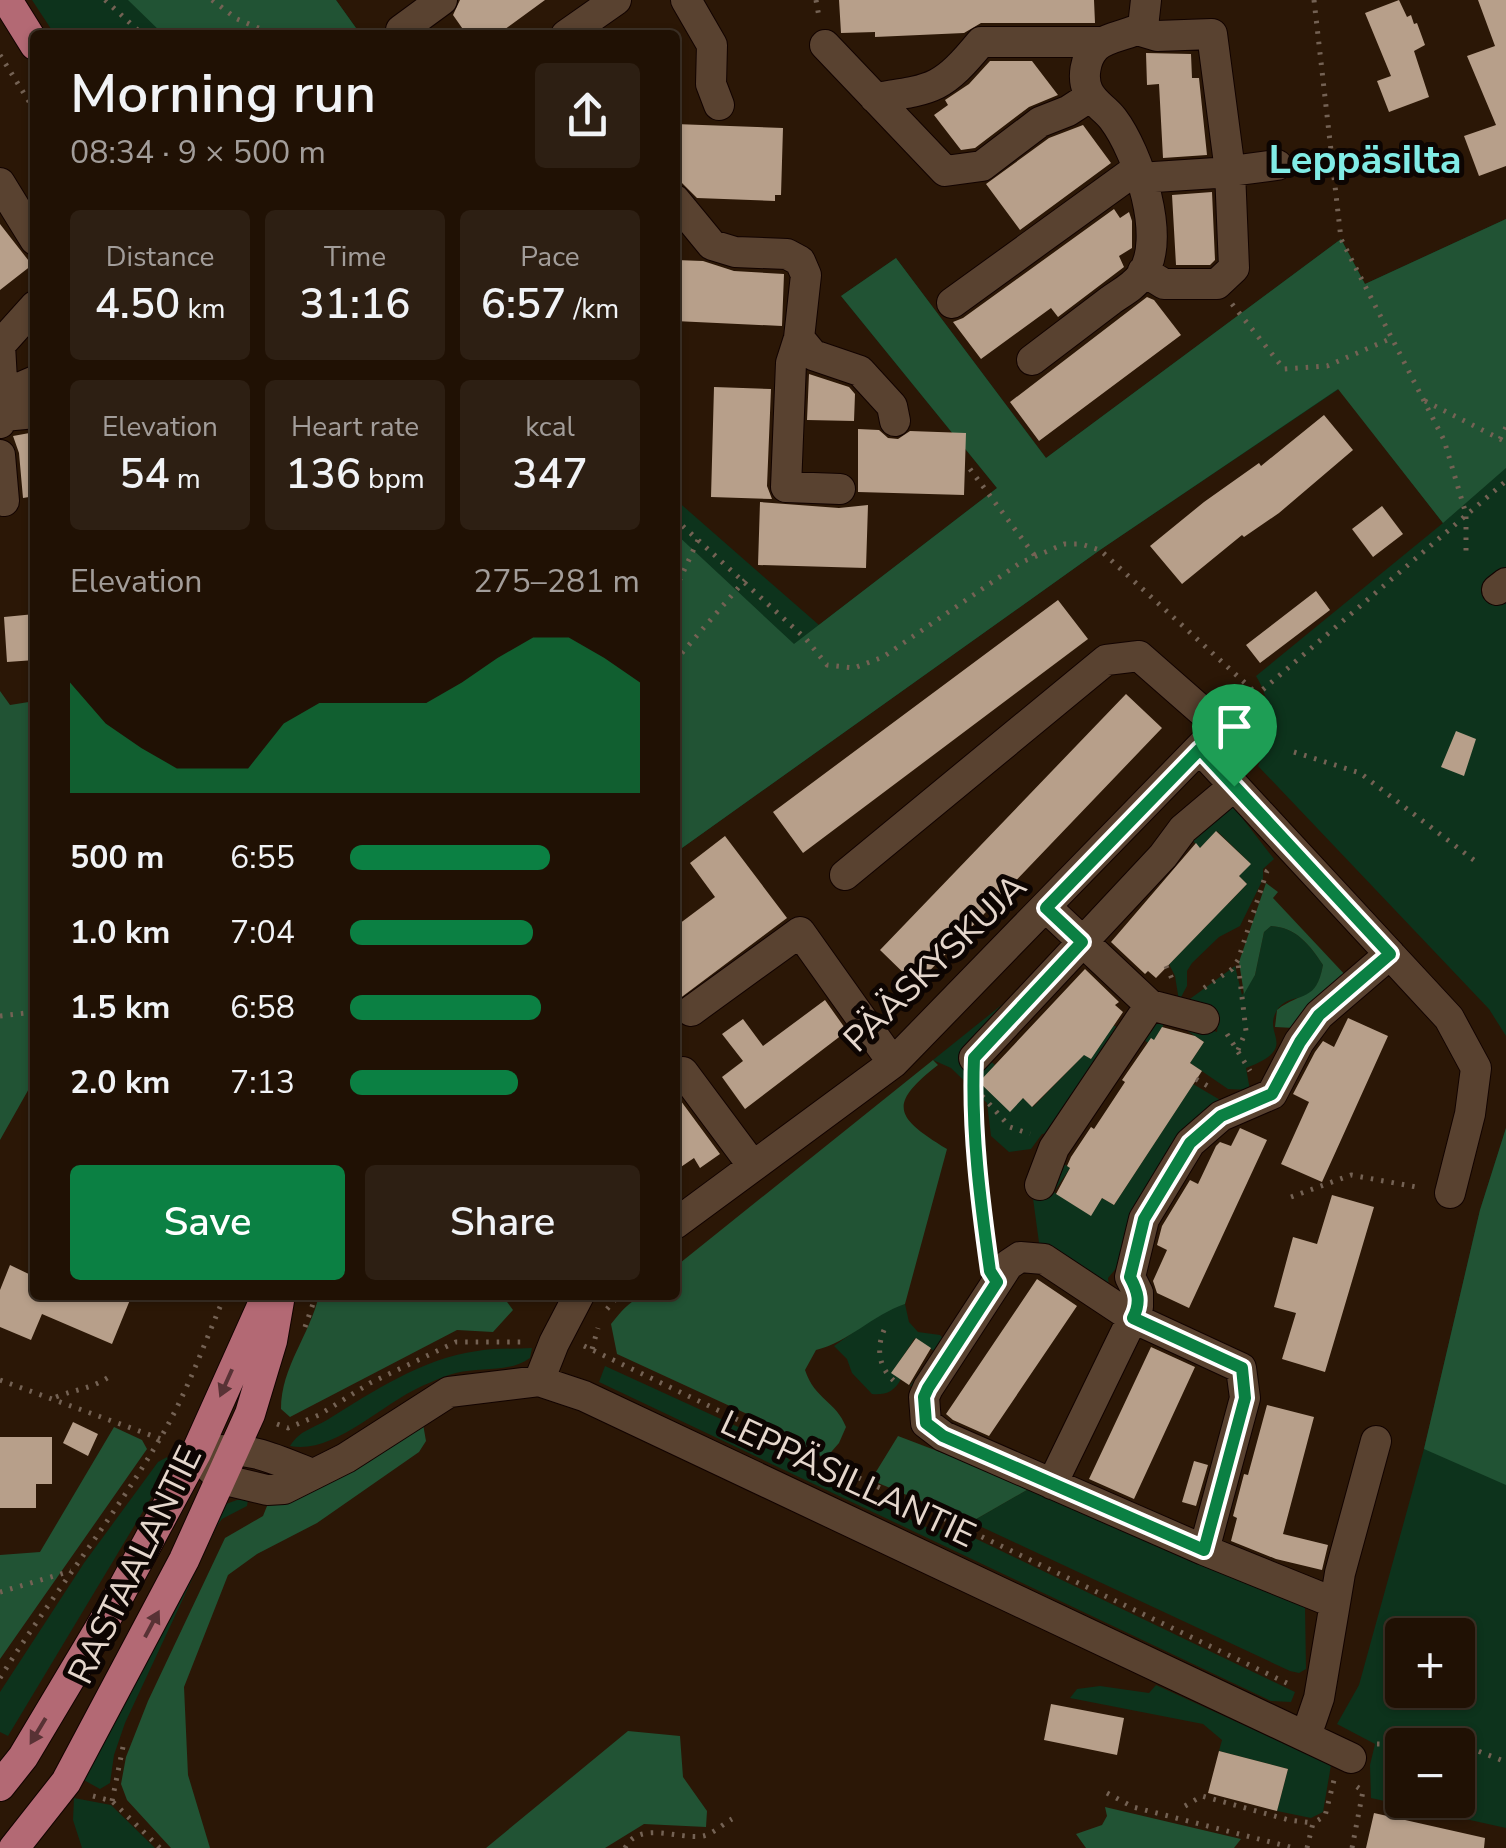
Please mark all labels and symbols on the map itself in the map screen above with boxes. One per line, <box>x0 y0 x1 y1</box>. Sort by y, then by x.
district label: Leppäsilta <box>1268 133 1462 187</box>
pin <box>1192 684 1277 787</box>
street label: PÄÄSKYSKUJA <box>833 864 1037 1062</box>
one-way arrow <box>218 1368 234 1398</box>
street label: LEPPÄSILLANTIE <box>713 1399 983 1559</box>
street label: RASTAALANTIE <box>57 1438 213 1692</box>
one-way arrow <box>143 1610 160 1639</box>
one-way arrow <box>30 1717 47 1745</box>

